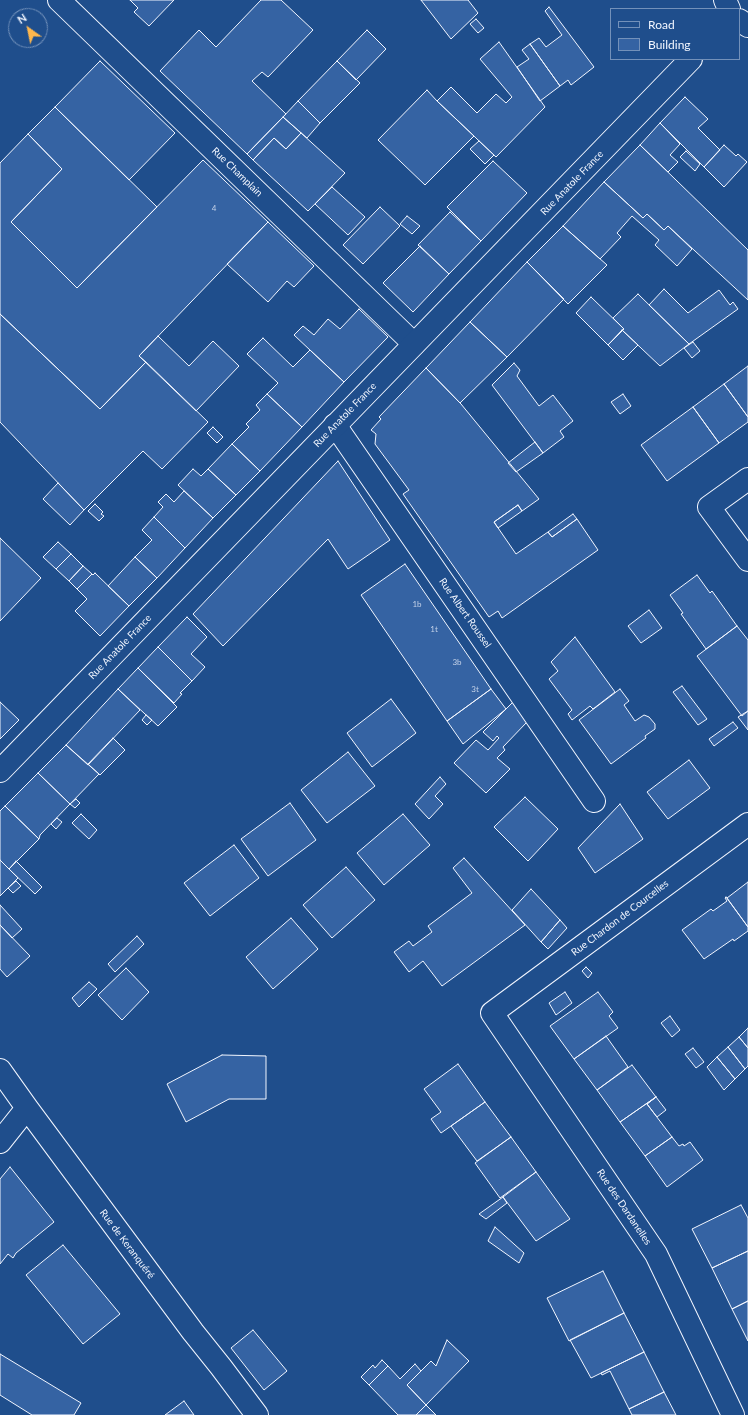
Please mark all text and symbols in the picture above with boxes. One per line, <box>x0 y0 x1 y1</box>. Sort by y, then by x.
north arrow <box>8 8 48 48</box>
legend <box>610 8 740 60</box>
text: N <box>15 11 29 26</box>
text: Road <box>648 17 675 32</box>
text: Building <box>648 37 691 52</box>
street label: Rue Champlain <box>209 145 265 199</box>
street label: Rue Anatole France <box>538 148 606 218</box>
house number: 4 <box>212 203 216 213</box>
street label: Rue Anatole France <box>311 380 379 450</box>
street label: Rue Albert Roussel <box>436 576 494 650</box>
house number: 1b <box>412 599 422 609</box>
street label: Rue Anatole France <box>86 612 154 682</box>
house number: 1t <box>430 624 438 634</box>
house number: 3b <box>452 657 462 667</box>
house number: 3t <box>471 684 479 694</box>
street label: Rue Chardon de Courcelles <box>569 878 671 958</box>
street label: Rue des Dardanelles <box>594 1167 654 1247</box>
street label: Rue de Keranquéré <box>97 1207 157 1281</box>

